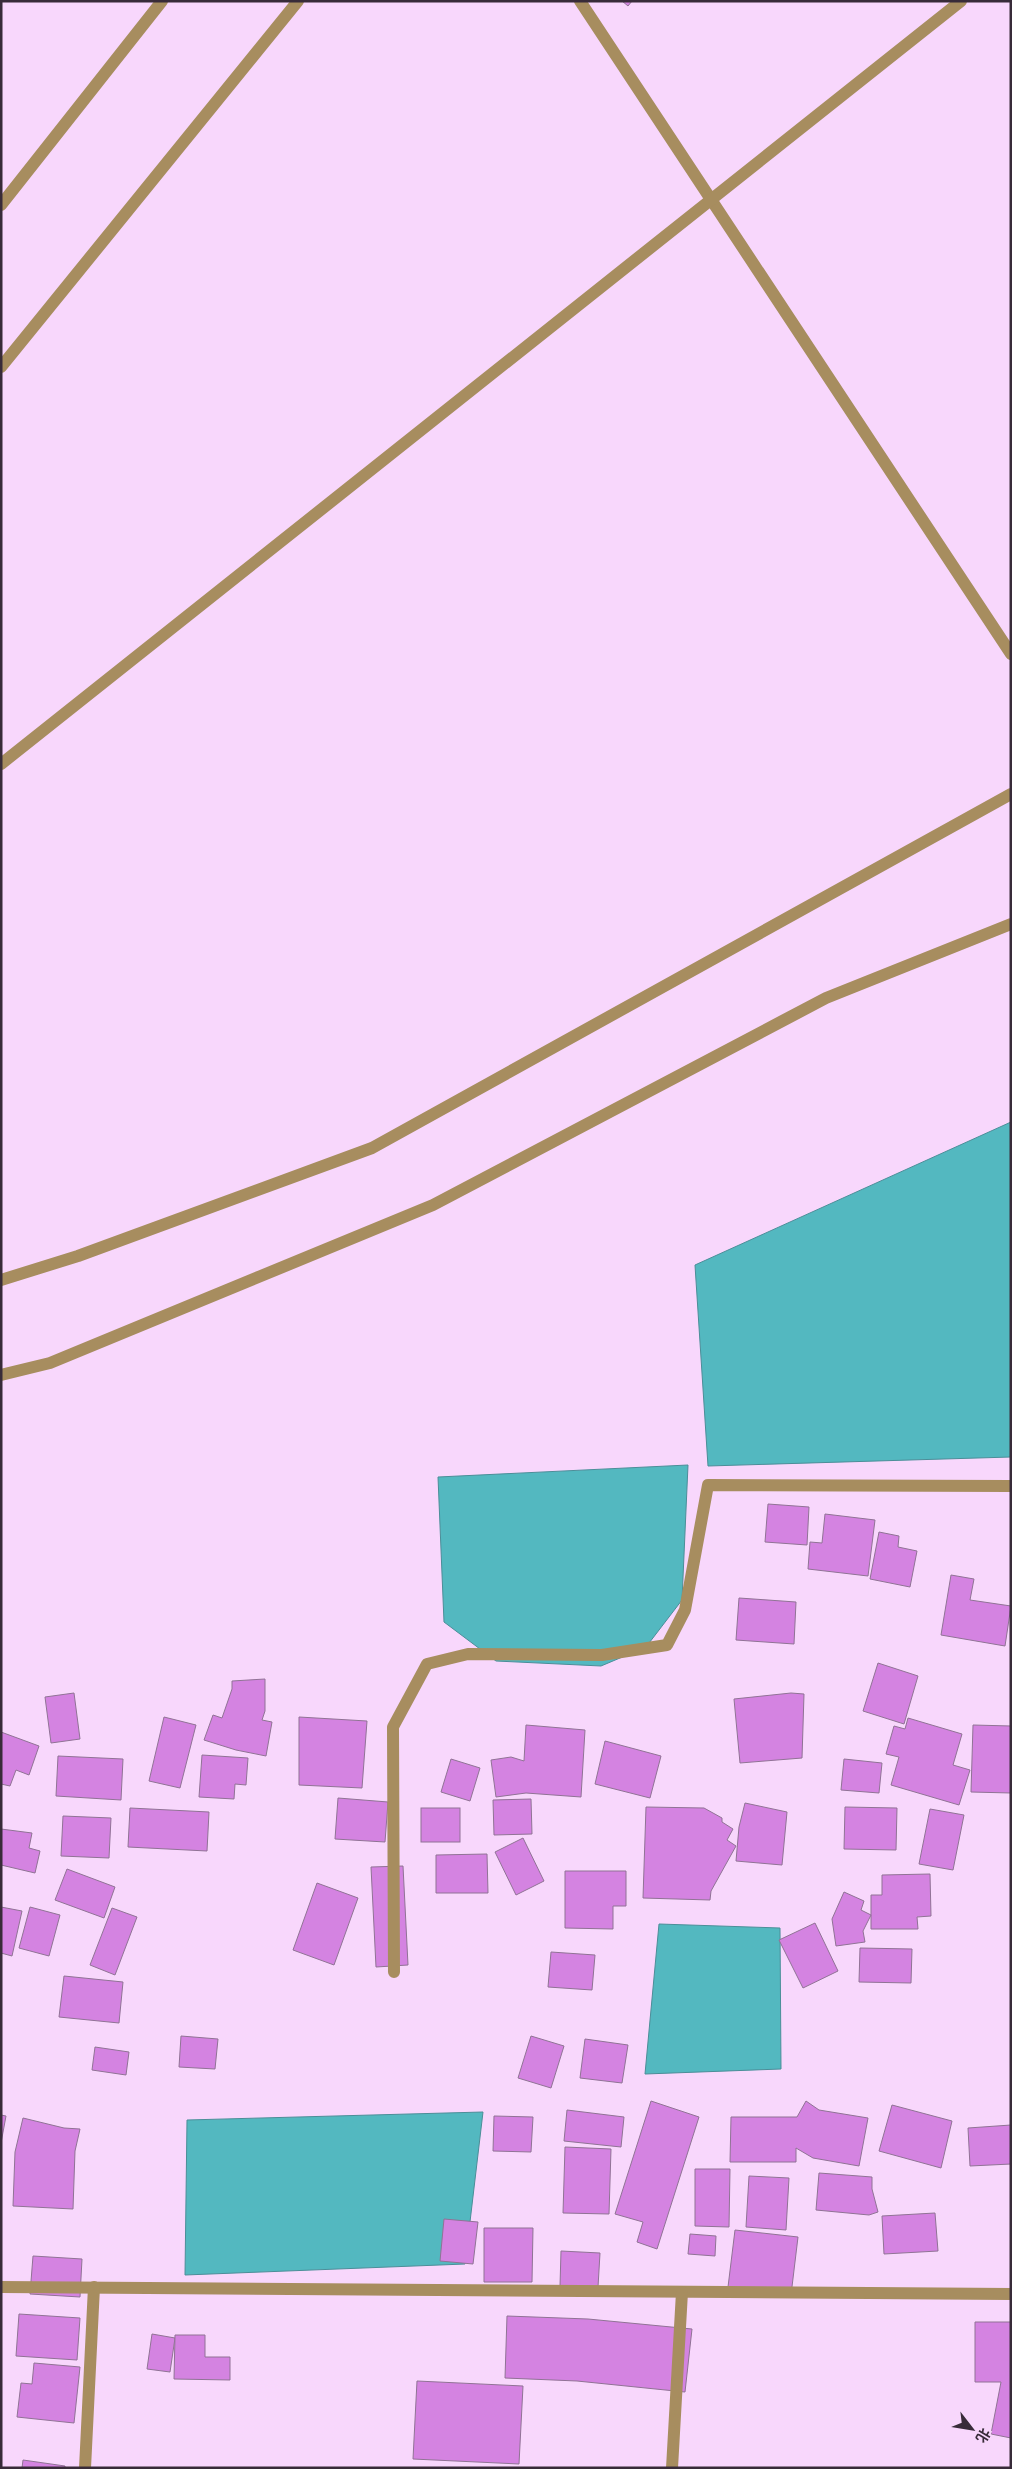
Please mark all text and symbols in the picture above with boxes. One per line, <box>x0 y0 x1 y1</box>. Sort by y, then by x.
north arrow <box>947 2404 997 2454</box>
text: 北 <box>973 2426 994 2446</box>

